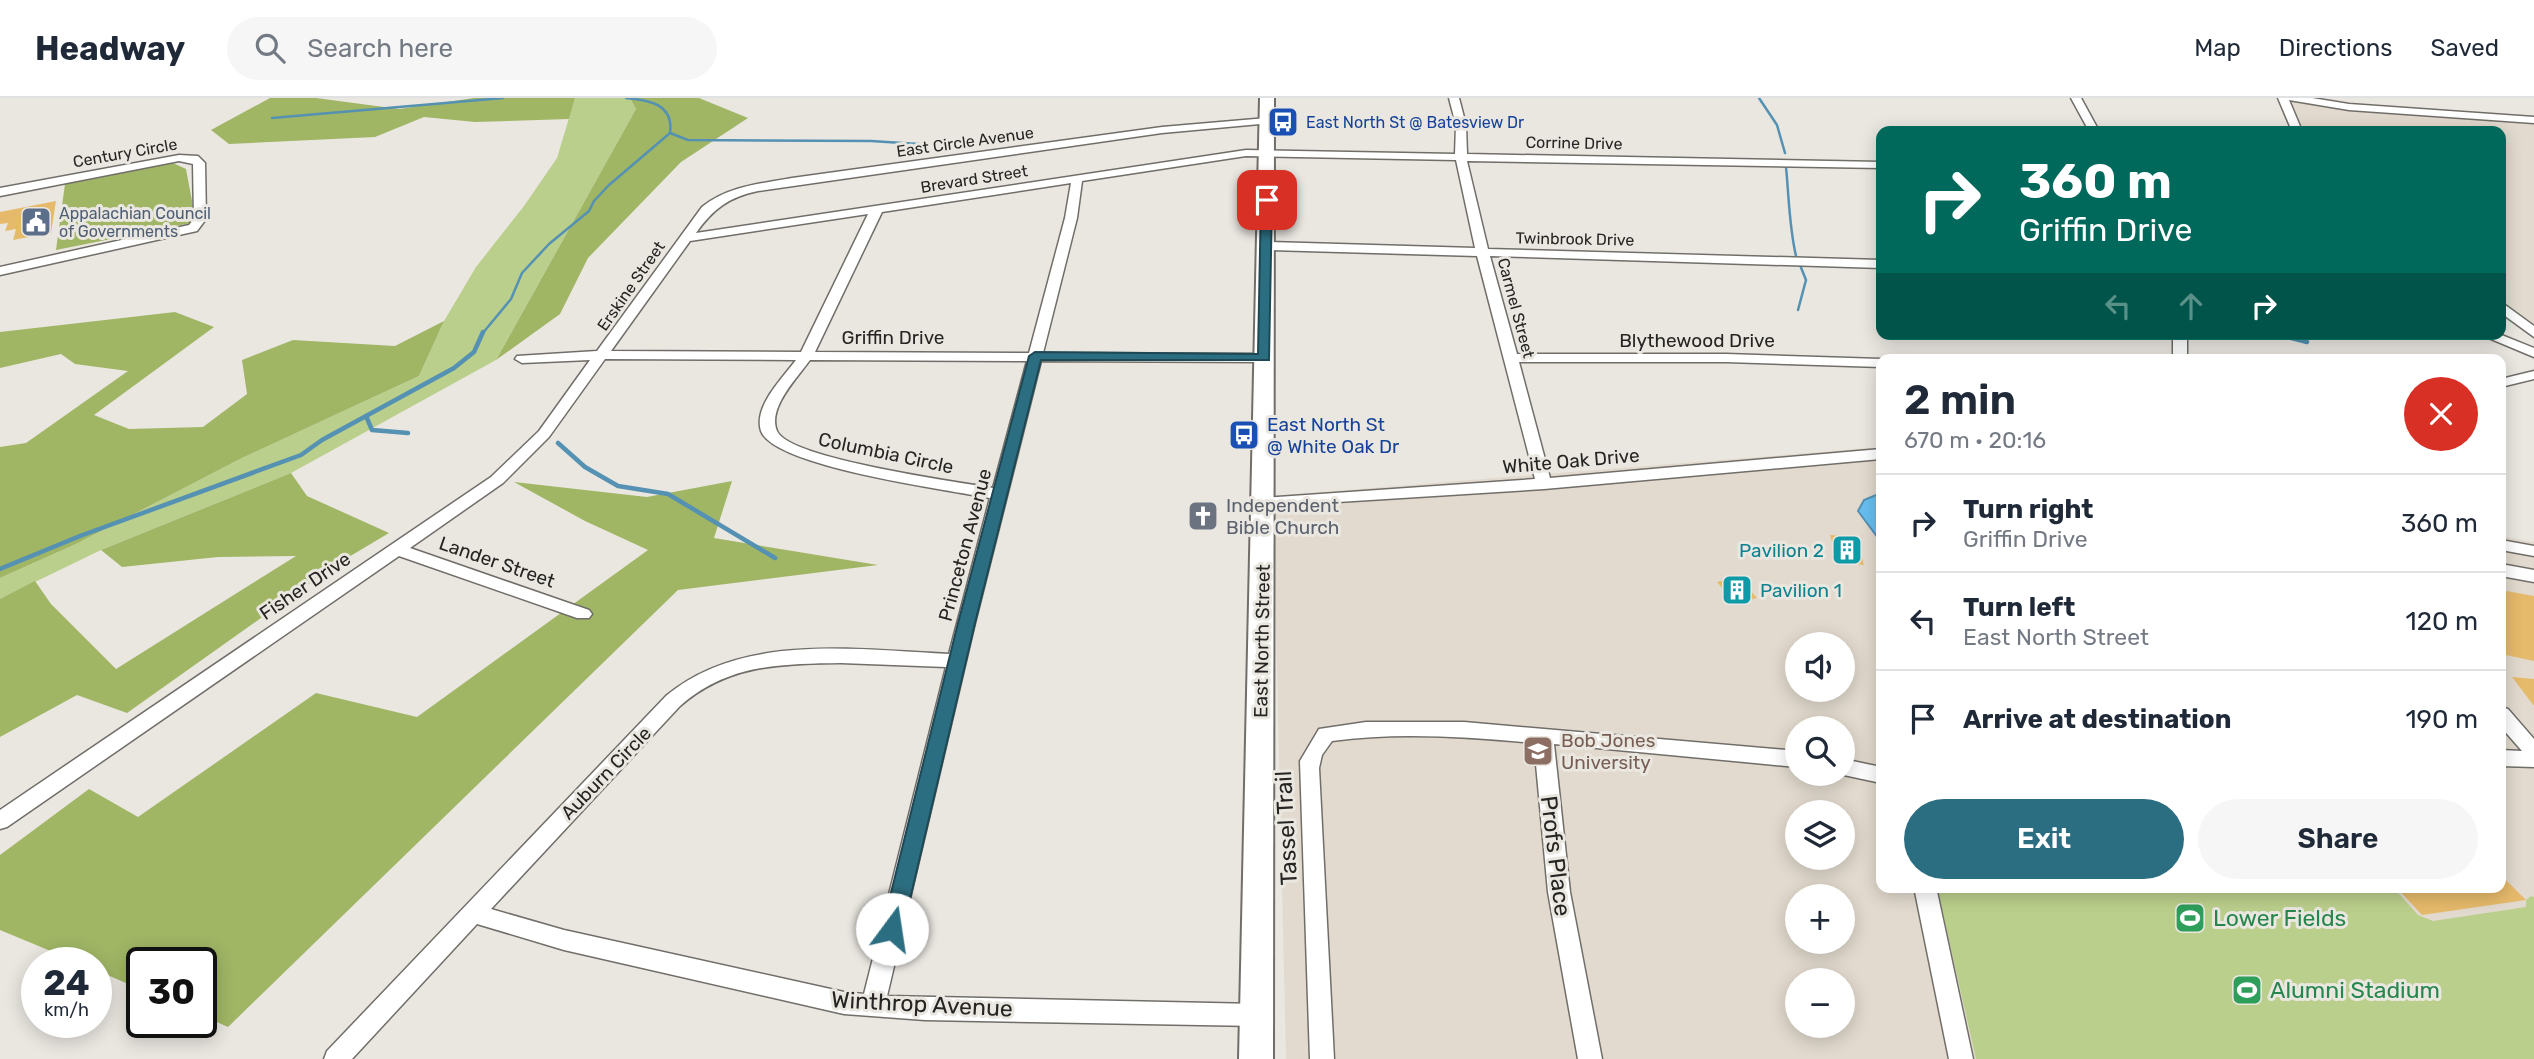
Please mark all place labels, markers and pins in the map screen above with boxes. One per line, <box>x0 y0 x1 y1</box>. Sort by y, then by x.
bus stop icon: East North St @ Batesview Dr <box>1266 105 1300 139</box>
place label: East North St @ Batesview Dr <box>1306 113 1524 132</box>
pin <box>1237 170 1297 230</box>
place label: Appalachian Council of Governments <box>59 204 211 241</box>
public building icon: Appalachian Council of Governments <box>19 205 53 239</box>
place label: East North St @ White Oak Dr <box>1267 413 1400 458</box>
bus stop icon: East North St @ White Oak Dr <box>1227 418 1261 452</box>
place label: Independent Bible Church <box>1226 494 1339 539</box>
church icon: Independent Bible Church <box>1186 499 1220 533</box>
building icon: Pavilion 2 <box>1830 533 1864 567</box>
place label: Pavilion 2 <box>1739 539 1824 562</box>
building icon: Pavilion 1 <box>1720 573 1754 607</box>
place label: Pavilion 1 <box>1760 579 1842 602</box>
place label: Bob Jones University <box>1561 729 1655 774</box>
school or university icon: Bob Jones University <box>1521 734 1555 768</box>
sports icon: Lower Fields <box>2173 901 2207 935</box>
place label: Lower Fields <box>2213 904 2346 932</box>
sports icon: Alumni Stadium <box>2230 973 2264 1007</box>
place label: Alumni Stadium <box>2270 976 2440 1004</box>

